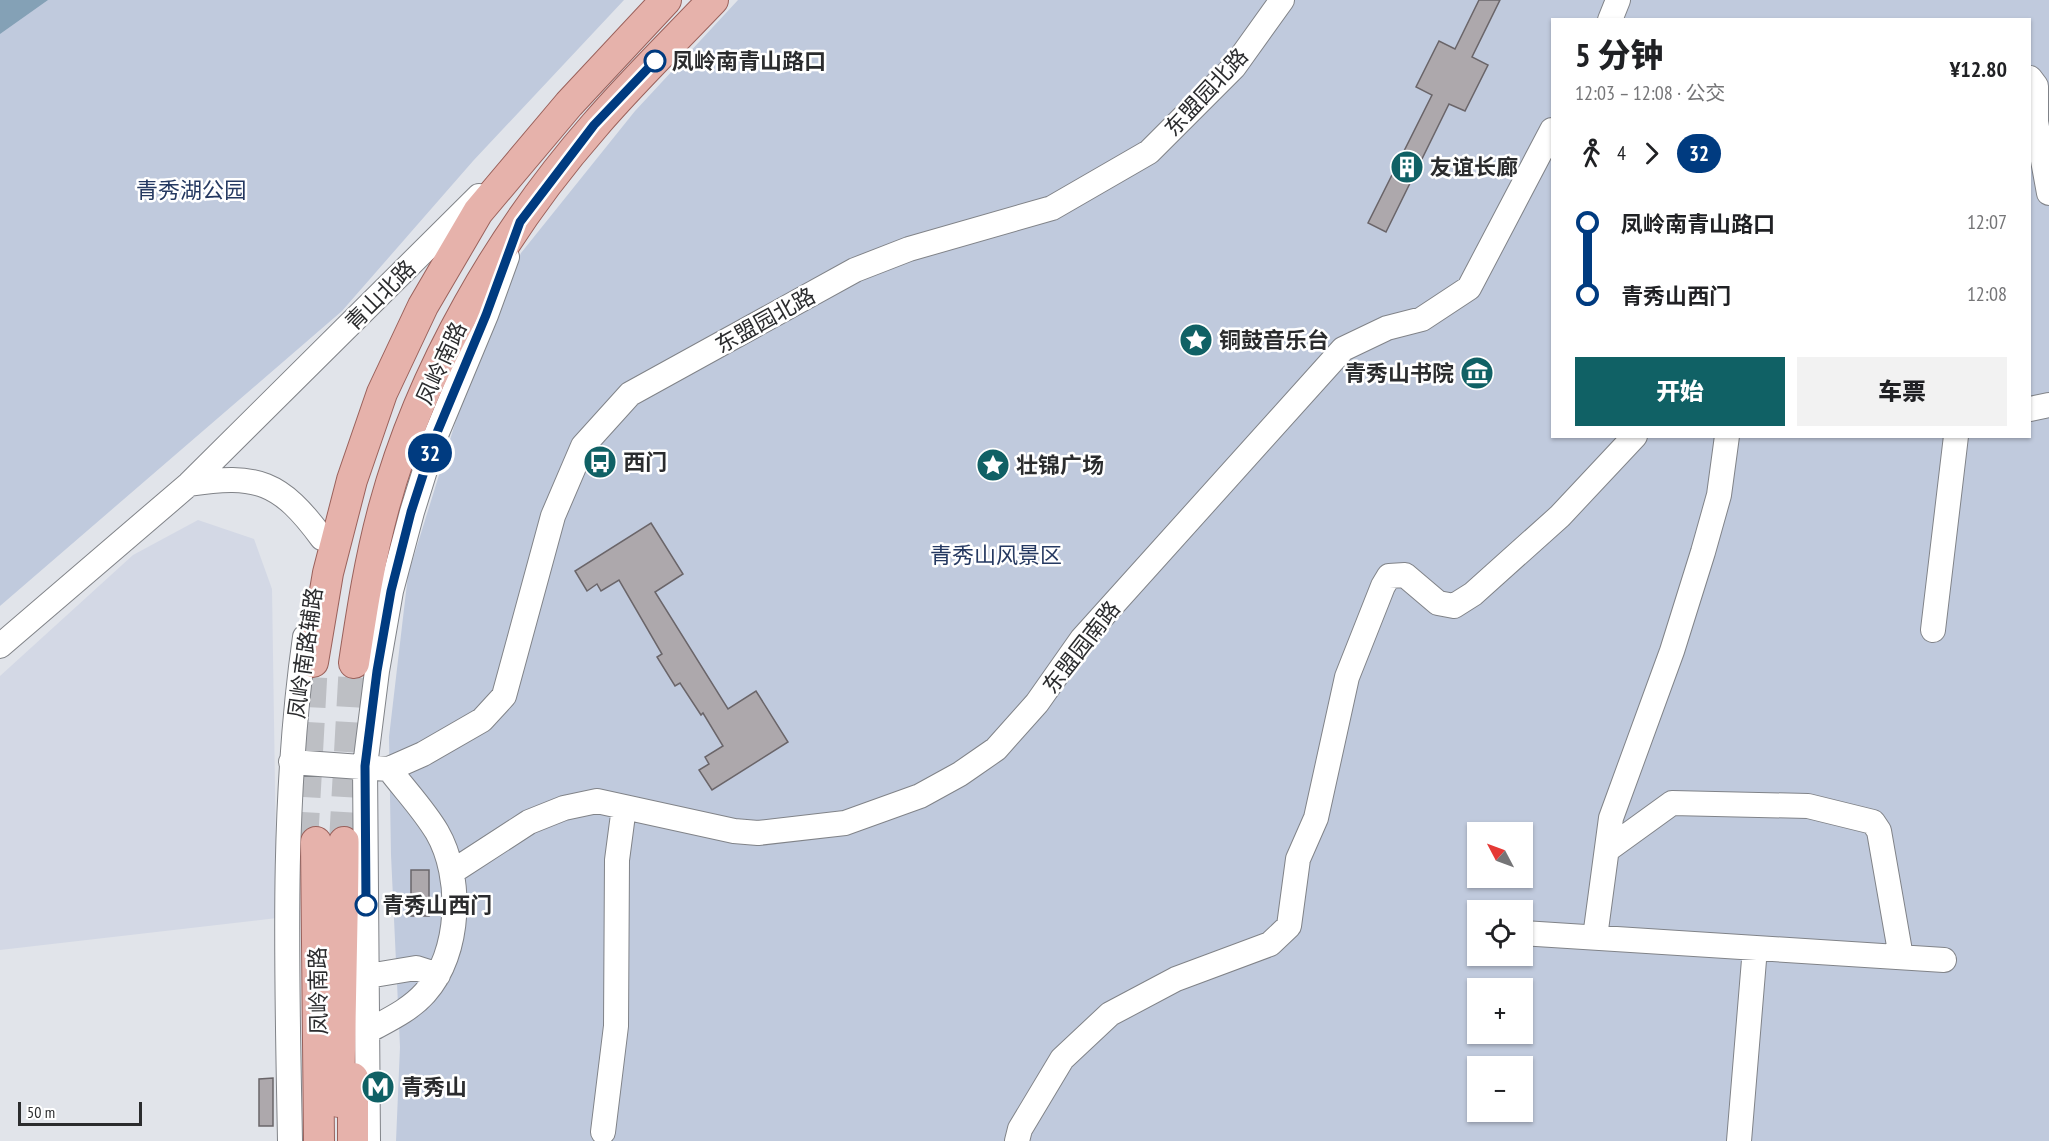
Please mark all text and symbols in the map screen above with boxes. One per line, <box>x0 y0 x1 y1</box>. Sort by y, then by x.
text: 5 分钟 <box>1575 33 1664 76</box>
street label: 东盟园北路 <box>1158 42 1254 142</box>
place label: 凤岭南青山路口 <box>672 47 826 75</box>
marker: 凤岭南青山路口 <box>644 50 666 72</box>
text: ¥12.80 <box>1950 55 2007 83</box>
text: 12:03 – 12:08 · 公交 <box>1575 80 1726 106</box>
icon: walk <box>1575 137 1608 170</box>
icon: forward <box>1635 137 1668 170</box>
text: 4 <box>1617 140 1626 166</box>
text: 32 <box>1689 140 1709 167</box>
building icon: 友谊长廊 <box>1389 149 1425 185</box>
place label: 友谊长廊 <box>1430 153 1518 181</box>
park label: 青秀湖公园 <box>136 176 246 204</box>
text: 12:07 <box>1967 209 2007 235</box>
text: 凤岭南青山路口 <box>1621 210 1775 238</box>
street label: 青山北路 <box>339 254 421 336</box>
street label: 东盟园北路 <box>710 281 820 359</box>
text: 12:08 <box>1967 281 2007 307</box>
text: 青秀山西门 <box>1621 282 1731 310</box>
street label: 凤岭南路 <box>410 317 472 409</box>
place icon: 铜鼓音乐台 <box>1178 322 1214 358</box>
place label: 铜鼓音乐台 <box>1219 326 1329 354</box>
museum icon: 青秀山书院 <box>1459 355 1495 391</box>
button: 开始 <box>1575 357 1785 426</box>
button: 车票 <box>1797 357 2007 426</box>
place label: 青秀山书院 <box>1344 359 1454 387</box>
line badge: 32 <box>403 434 457 472</box>
text: 32 <box>420 440 440 467</box>
bus stop icon: 西门 <box>582 444 618 480</box>
place icon: 壮锦广场 <box>975 447 1011 483</box>
place label: 西门 <box>623 448 667 476</box>
place label: 壮锦广场 <box>1016 451 1104 479</box>
park label: 青秀山风景区 <box>930 541 1062 569</box>
street label: 凤岭南路辅路 <box>282 586 328 720</box>
street label: 东盟园南路 <box>1036 595 1126 699</box>
north arrow <box>1467 822 1533 888</box>
map controls <box>1467 822 1533 1122</box>
place label: 青秀山西门 <box>382 891 492 919</box>
marker: 青秀山西门 <box>355 894 377 916</box>
button: locate <box>1467 900 1533 966</box>
street label: 凤岭南路 <box>303 947 333 1035</box>
button: + <box>1467 978 1533 1044</box>
button: − <box>1467 1056 1533 1122</box>
metro station icon: 青秀山 <box>360 1069 396 1105</box>
place label: 青秀山 <box>401 1073 467 1101</box>
scale bar <box>18 1099 142 1126</box>
text: 50 m <box>27 1102 55 1122</box>

